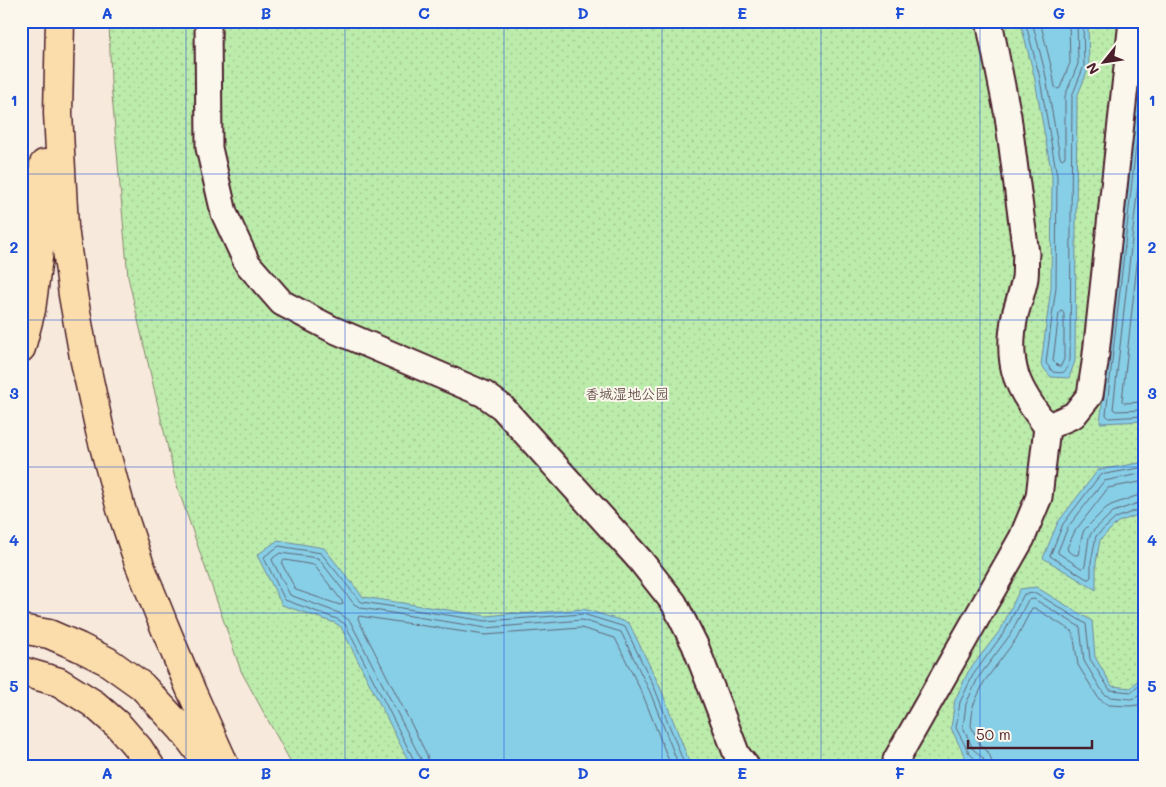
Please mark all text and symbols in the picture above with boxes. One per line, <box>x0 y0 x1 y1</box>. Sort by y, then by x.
text: A <box>101 2 113 23</box>
text: B <box>261 2 271 23</box>
text: C <box>418 2 430 23</box>
text: D <box>577 2 589 23</box>
text: E <box>737 2 747 23</box>
text: F <box>895 2 905 23</box>
text: G <box>1053 2 1065 23</box>
north arrow <box>1078 38 1128 88</box>
text: N <box>1081 59 1103 78</box>
text: 1 <box>10 89 18 110</box>
text: 1 <box>1148 89 1156 110</box>
text: 2 <box>10 236 19 257</box>
text: 2 <box>1148 236 1157 257</box>
text: 3 <box>9 382 19 403</box>
text: 3 <box>1147 382 1157 403</box>
park label: 香城湿地公园 <box>585 384 669 403</box>
text: 4 <box>9 529 19 550</box>
text: 4 <box>1147 529 1157 550</box>
text: 5 <box>9 675 19 696</box>
text: 5 <box>1147 675 1157 696</box>
scale bar <box>968 717 1092 749</box>
text: 50 m <box>976 724 1011 744</box>
text: A <box>101 762 113 783</box>
text: B <box>261 762 271 783</box>
text: C <box>418 762 430 783</box>
text: D <box>577 762 589 783</box>
text: E <box>737 762 747 783</box>
text: F <box>895 762 905 783</box>
text: G <box>1053 762 1065 783</box>

